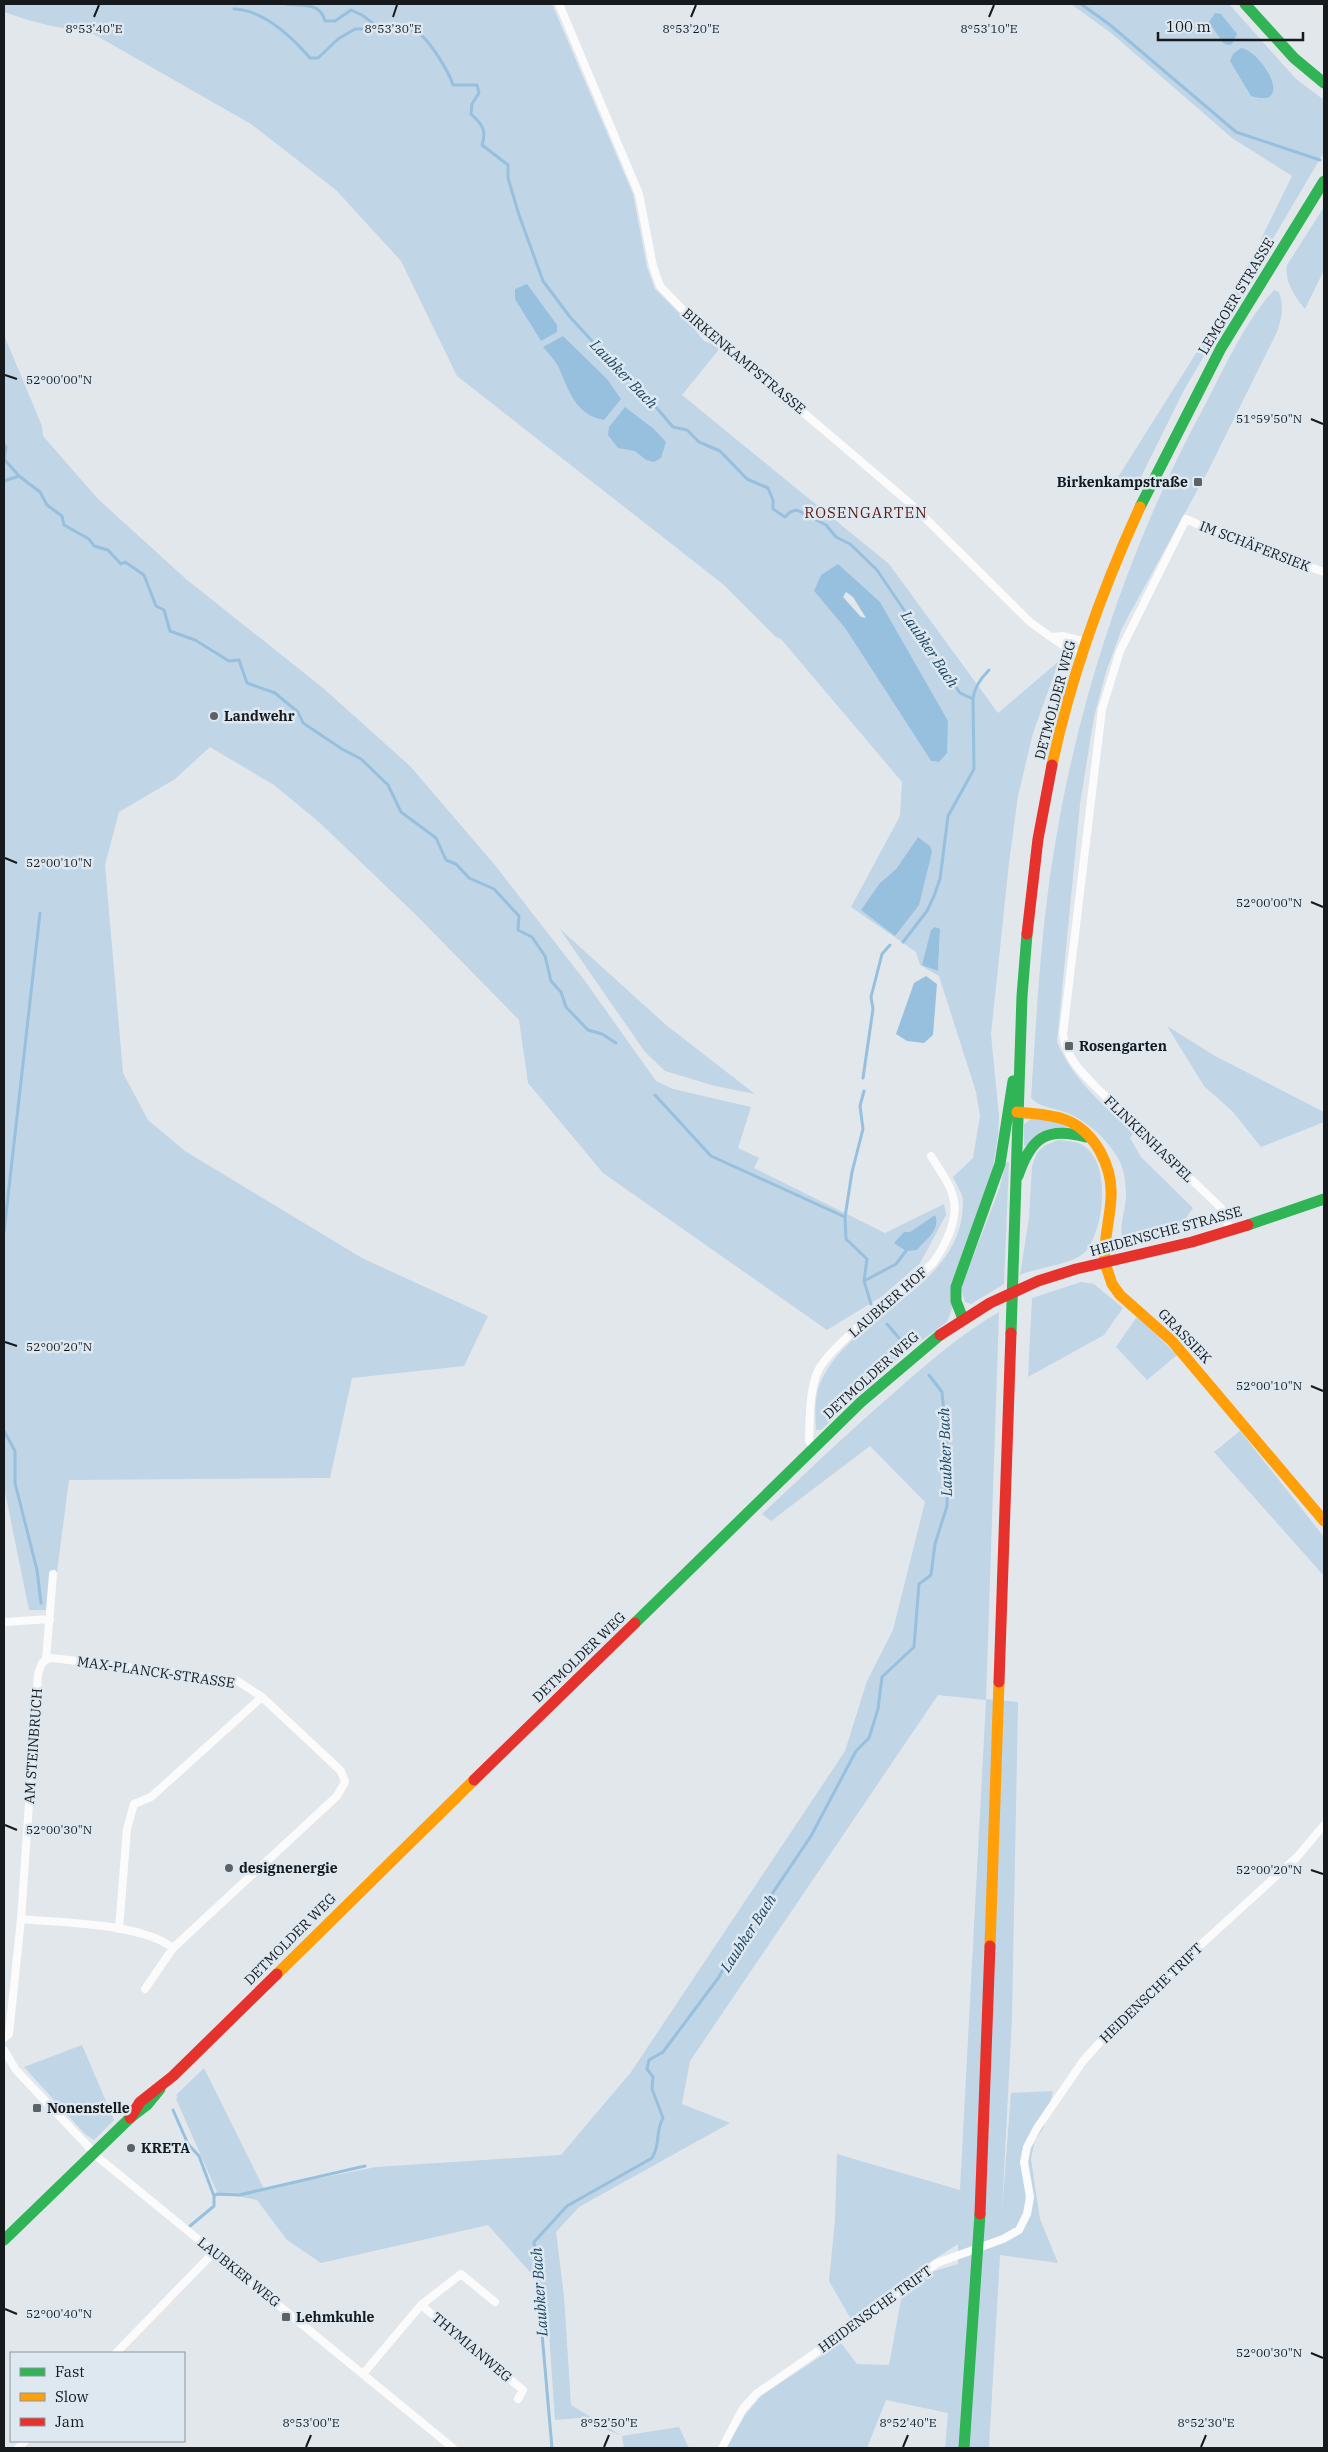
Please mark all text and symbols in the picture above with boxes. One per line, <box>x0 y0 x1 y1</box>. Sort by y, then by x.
scale bar <box>1158 10 1303 42</box>
text: 100 m <box>1166 17 1211 36</box>
text: 8°53'40"E <box>65 21 123 36</box>
text: 8°53'30"E <box>364 21 422 36</box>
text: 8°53'20"E <box>662 21 720 36</box>
text: 8°53'10"E <box>960 21 1018 36</box>
street label: LEMGOER STRASSE <box>1194 234 1278 358</box>
street label: BIRKENKAMPSTRASSE <box>679 304 809 418</box>
water label: Laubker Bach <box>586 335 662 413</box>
text: 52°00'00"N <box>26 372 92 387</box>
text: 51°59'50"N <box>1236 411 1302 426</box>
place label: Birkenkampstraße <box>1057 473 1188 491</box>
marker: Birkenkampstraße <box>1192 476 1204 488</box>
district label: ROSENGARTEN <box>804 503 928 522</box>
street label: IM SCHÄFERSIEK <box>1197 517 1313 575</box>
water label: Laubker Bach <box>897 606 963 692</box>
street label: DETMOLDER WEG <box>1030 638 1080 762</box>
place label: Landwehr <box>224 707 295 725</box>
marker: Landwehr <box>208 710 220 722</box>
text: 52°00'10"N <box>26 855 92 870</box>
text: 52°00'00"N <box>1236 895 1302 910</box>
place label: Rosengarten <box>1079 1037 1167 1055</box>
marker: Rosengarten <box>1063 1040 1075 1052</box>
street label: FLINKENHASPEL <box>1100 1092 1198 1186</box>
street label: HEIDENSCHE STRASSE <box>1088 1202 1244 1260</box>
street label: LAUBKER HOF <box>845 1263 931 1341</box>
street label: GRASSIEK <box>1154 1305 1216 1367</box>
street label: DETMOLDER WEG <box>819 1327 923 1423</box>
text: 52°00'20"N <box>26 1339 92 1354</box>
text: 52°00'10"N <box>1236 1378 1302 1393</box>
water label: Laubker Bach <box>934 1407 956 1498</box>
street label: DETMOLDER WEG <box>529 1608 629 1706</box>
street label: MAX-PLANCK-STRASSE <box>76 1652 236 1692</box>
street label: AM STEINBRUCH <box>20 1688 46 1804</box>
text: 52°00'30"N <box>26 1822 92 1837</box>
place label: designenergie <box>239 1859 338 1877</box>
marker: designenergie <box>223 1862 235 1874</box>
text: 52°00'20"N <box>1236 1862 1302 1877</box>
street label: DETMOLDER WEG <box>240 1889 340 1989</box>
water label: Laubker Bach <box>715 1890 781 1976</box>
street label: HEIDENSCHE TRIFT <box>1096 1939 1206 2047</box>
place label: Nonenstelle <box>47 2099 130 2117</box>
marker: Nonenstelle <box>31 2102 43 2114</box>
place label: KRETA <box>141 2139 190 2157</box>
marker: KRETA <box>125 2142 137 2154</box>
street label: LAUBKER WEG <box>194 2233 284 2311</box>
water label: Laubker Bach <box>526 2246 552 2338</box>
street label: HEIDENSCHE TRIFT <box>815 2262 935 2356</box>
text: 52°00'40"N <box>26 2306 92 2321</box>
place label: Lehmkuhle <box>296 2308 375 2326</box>
street label: THYMIANWEG <box>428 2308 516 2386</box>
marker: Lehmkuhle <box>280 2311 292 2323</box>
text: 52°00'30"N <box>1236 2345 1302 2360</box>
legend <box>10 2352 185 2442</box>
text: Fast <box>55 2362 85 2381</box>
text: Slow <box>55 2387 89 2406</box>
text: Jam <box>55 2412 84 2431</box>
text: 8°53'00"E <box>282 2415 340 2430</box>
text: 8°52'50"E <box>580 2415 638 2430</box>
text: 8°52'40"E <box>879 2415 937 2430</box>
text: 8°52'30"E <box>1177 2415 1235 2430</box>

